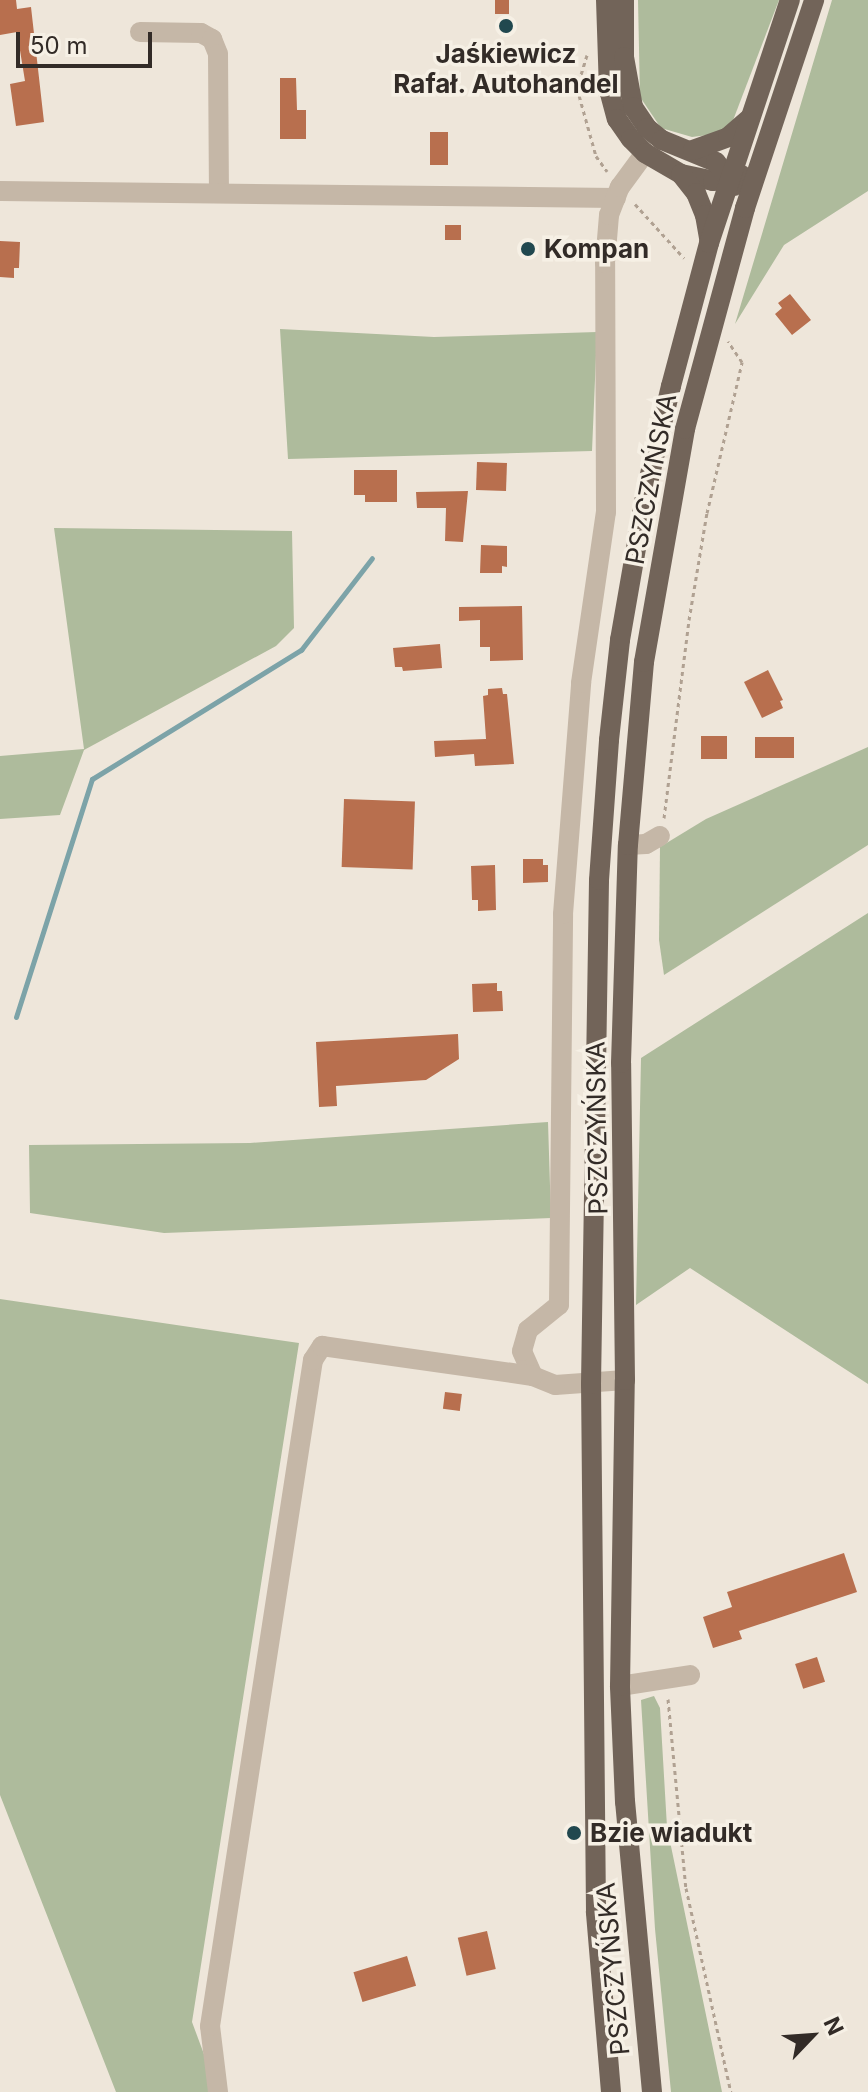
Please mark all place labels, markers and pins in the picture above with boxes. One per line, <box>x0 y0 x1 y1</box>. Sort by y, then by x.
marker: Jaśkiewicz Rafał. Autohandel <box>497 17 515 35</box>
place label: Jaśkiewicz Rafał. Autohandel <box>393 38 619 100</box>
place label: Kompan <box>544 233 649 265</box>
marker: Kompan <box>519 240 537 258</box>
place label: Bzie wiadukt <box>590 1817 752 1849</box>
marker: Bzie wiadukt <box>565 1824 583 1842</box>

